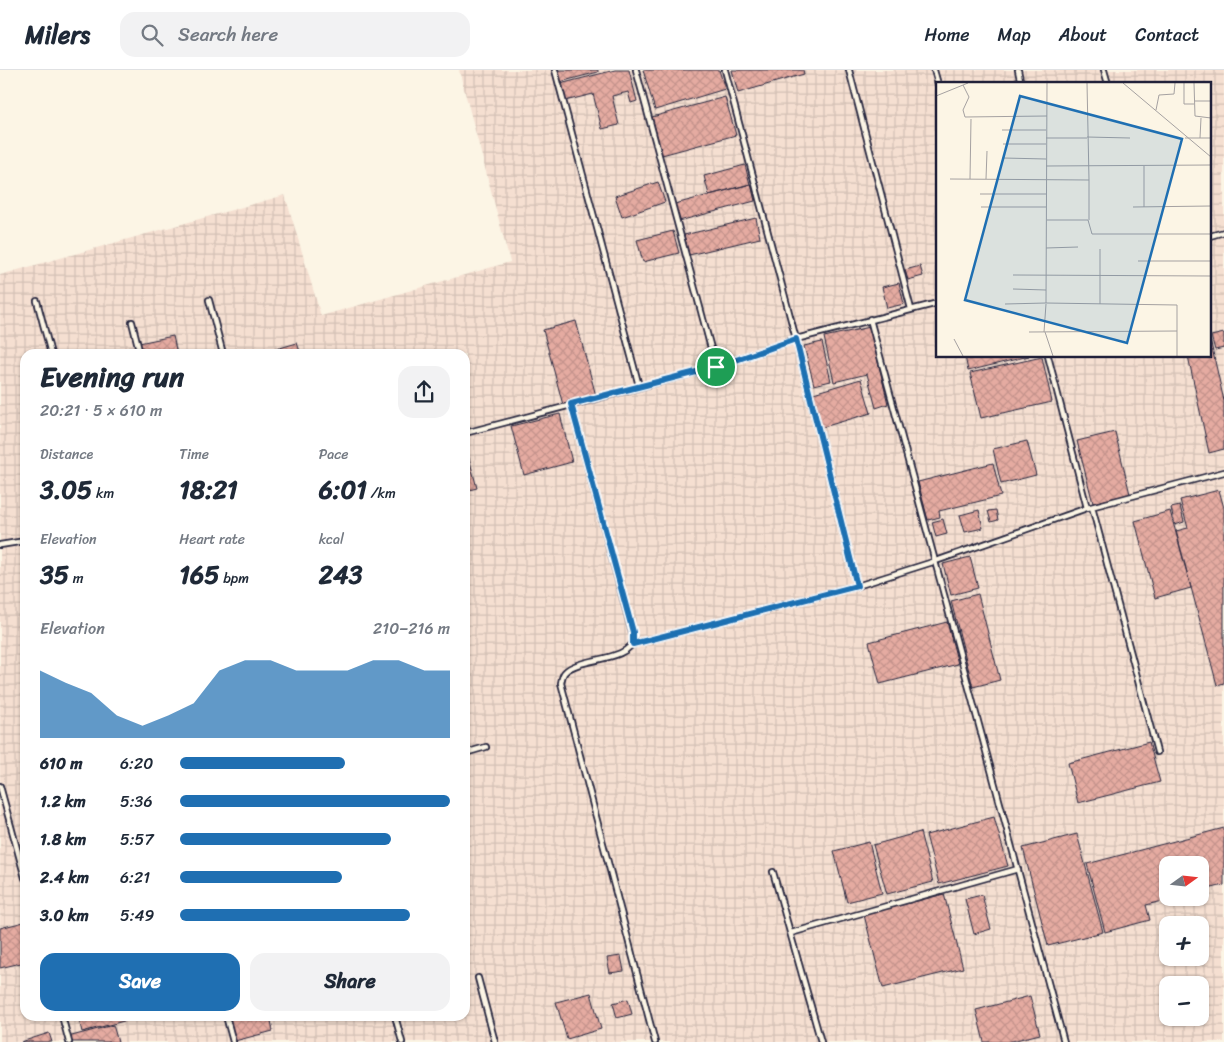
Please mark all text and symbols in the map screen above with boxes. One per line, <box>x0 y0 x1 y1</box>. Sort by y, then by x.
search box <box>120 12 470 57</box>
text: Milers <box>25 14 90 56</box>
text: Search here <box>178 18 278 51</box>
text: Home <box>925 19 970 51</box>
text: Map <box>998 19 1031 51</box>
text: About <box>1059 19 1107 51</box>
text: Contact <box>1135 19 1199 51</box>
icon: search <box>138 21 166 49</box>
inset map <box>936 82 1212 358</box>
pin <box>695 346 737 388</box>
text: Evening run <box>40 352 184 401</box>
icon: arrive <box>702 353 730 381</box>
button: share <box>398 366 450 418</box>
text: 20:21 · 5 × 610 m <box>40 396 162 425</box>
text: Distance <box>40 442 93 467</box>
text: Time <box>179 442 209 467</box>
text: Pace <box>319 442 348 467</box>
text: 3.05 <box>40 467 92 512</box>
text: 18:21 <box>179 467 238 512</box>
text: 6:01 <box>319 467 367 512</box>
text: km <box>92 481 114 506</box>
text: /km <box>367 481 396 506</box>
text: Elevation <box>40 527 97 552</box>
text: Heart rate <box>179 527 245 552</box>
text: kcal <box>319 527 344 552</box>
text: 35 <box>40 552 69 597</box>
text: 165 <box>179 552 220 597</box>
text: 243 <box>319 552 362 597</box>
text: m <box>69 566 83 591</box>
text: bpm <box>220 566 249 591</box>
text: Elevation <box>40 614 105 643</box>
text: 210–216 m <box>373 614 450 643</box>
text: 610 m <box>40 749 83 778</box>
text: 6:20 <box>120 749 153 778</box>
text: 1.2 km <box>40 787 86 816</box>
text: 5:36 <box>120 787 152 816</box>
text: 1.8 km <box>40 825 86 854</box>
text: 5:57 <box>120 825 154 854</box>
north arrow <box>1159 856 1209 906</box>
map controls <box>1159 856 1209 1026</box>
text: 2.4 km <box>40 863 89 892</box>
text: 6:21 <box>120 863 150 892</box>
text: 3.0 km <box>40 901 89 930</box>
text: 5:49 <box>120 901 154 930</box>
button: + <box>1159 916 1209 966</box>
button: Save <box>40 953 240 1011</box>
button: Share <box>250 953 450 1011</box>
button: − <box>1159 976 1209 1026</box>

